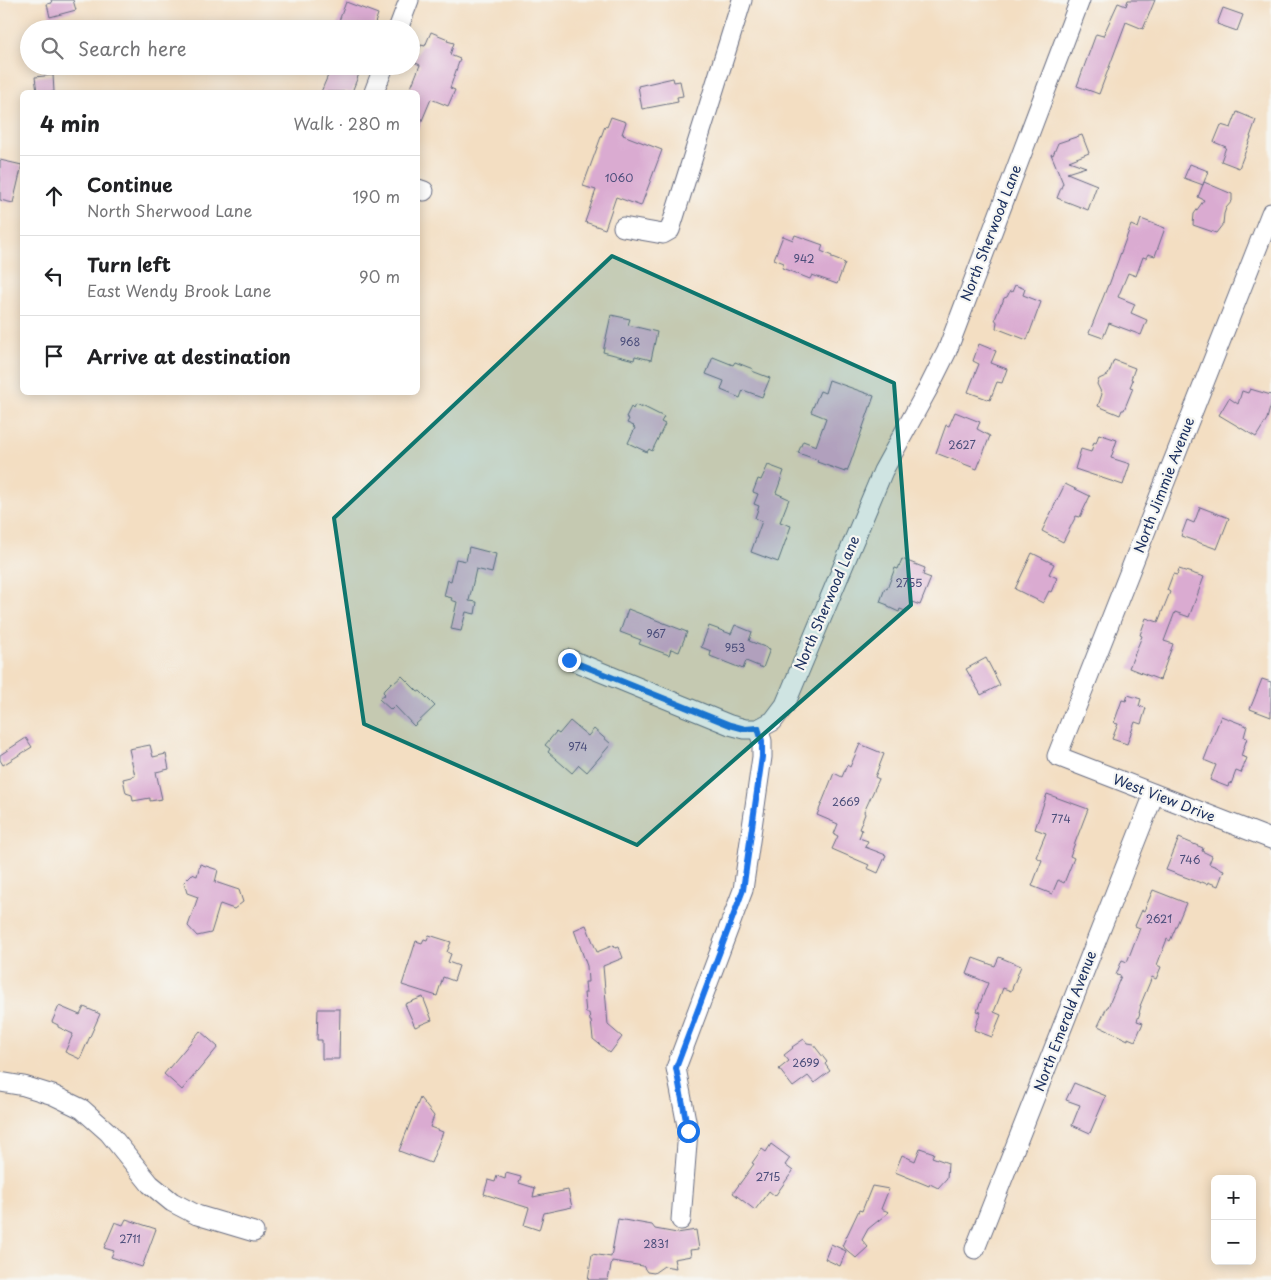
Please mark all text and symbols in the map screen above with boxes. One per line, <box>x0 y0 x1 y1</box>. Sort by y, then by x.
search box <box>20 20 420 75</box>
icon: search <box>38 34 66 62</box>
text: Search here <box>78 34 187 62</box>
text: 4 min <box>40 107 100 139</box>
text: Walk · 280 m <box>293 111 400 135</box>
street label: North Sherwood Lane <box>955 161 1026 304</box>
house number: 1060 <box>605 169 633 186</box>
text: Continue <box>87 170 173 198</box>
icon: ahead <box>40 182 68 210</box>
text: 190 m <box>352 184 400 208</box>
text: North Sherwood Lane <box>87 198 252 222</box>
text: Turn left <box>87 250 171 278</box>
house number: 942 <box>793 250 815 267</box>
icon: left <box>40 262 68 290</box>
text: 90 m <box>359 264 400 288</box>
text: East Wendy Brook Lane <box>87 278 271 302</box>
house number: 968 <box>620 333 640 350</box>
icon: arrive <box>40 342 68 370</box>
text: Arrive at destination <box>87 342 291 370</box>
street label: North Jimmie Avenue <box>1128 414 1199 556</box>
house number: 2627 <box>948 436 976 453</box>
street label: North Sherwood Lane <box>789 532 865 674</box>
house number: 2755 <box>896 574 922 591</box>
house number: 967 <box>646 625 666 642</box>
house number: 953 <box>725 639 745 656</box>
route end <box>558 649 581 672</box>
house number: 974 <box>568 738 588 755</box>
street label: West View Drive <box>1110 768 1218 827</box>
house number: 2669 <box>832 793 860 810</box>
house number: 774 <box>1051 810 1071 827</box>
house number: 746 <box>1180 851 1201 868</box>
house number: 2621 <box>1146 910 1172 927</box>
street label: North Emerald Avenue <box>1028 947 1101 1094</box>
house number: 2699 <box>792 1054 820 1071</box>
route start <box>677 1120 700 1143</box>
house number: 2715 <box>756 1168 780 1185</box>
map controls <box>1211 1175 1256 1265</box>
button: + <box>1211 1175 1256 1220</box>
button: − <box>1211 1220 1256 1265</box>
house number: 2711 <box>119 1230 141 1247</box>
house number: 2831 <box>643 1235 669 1252</box>

